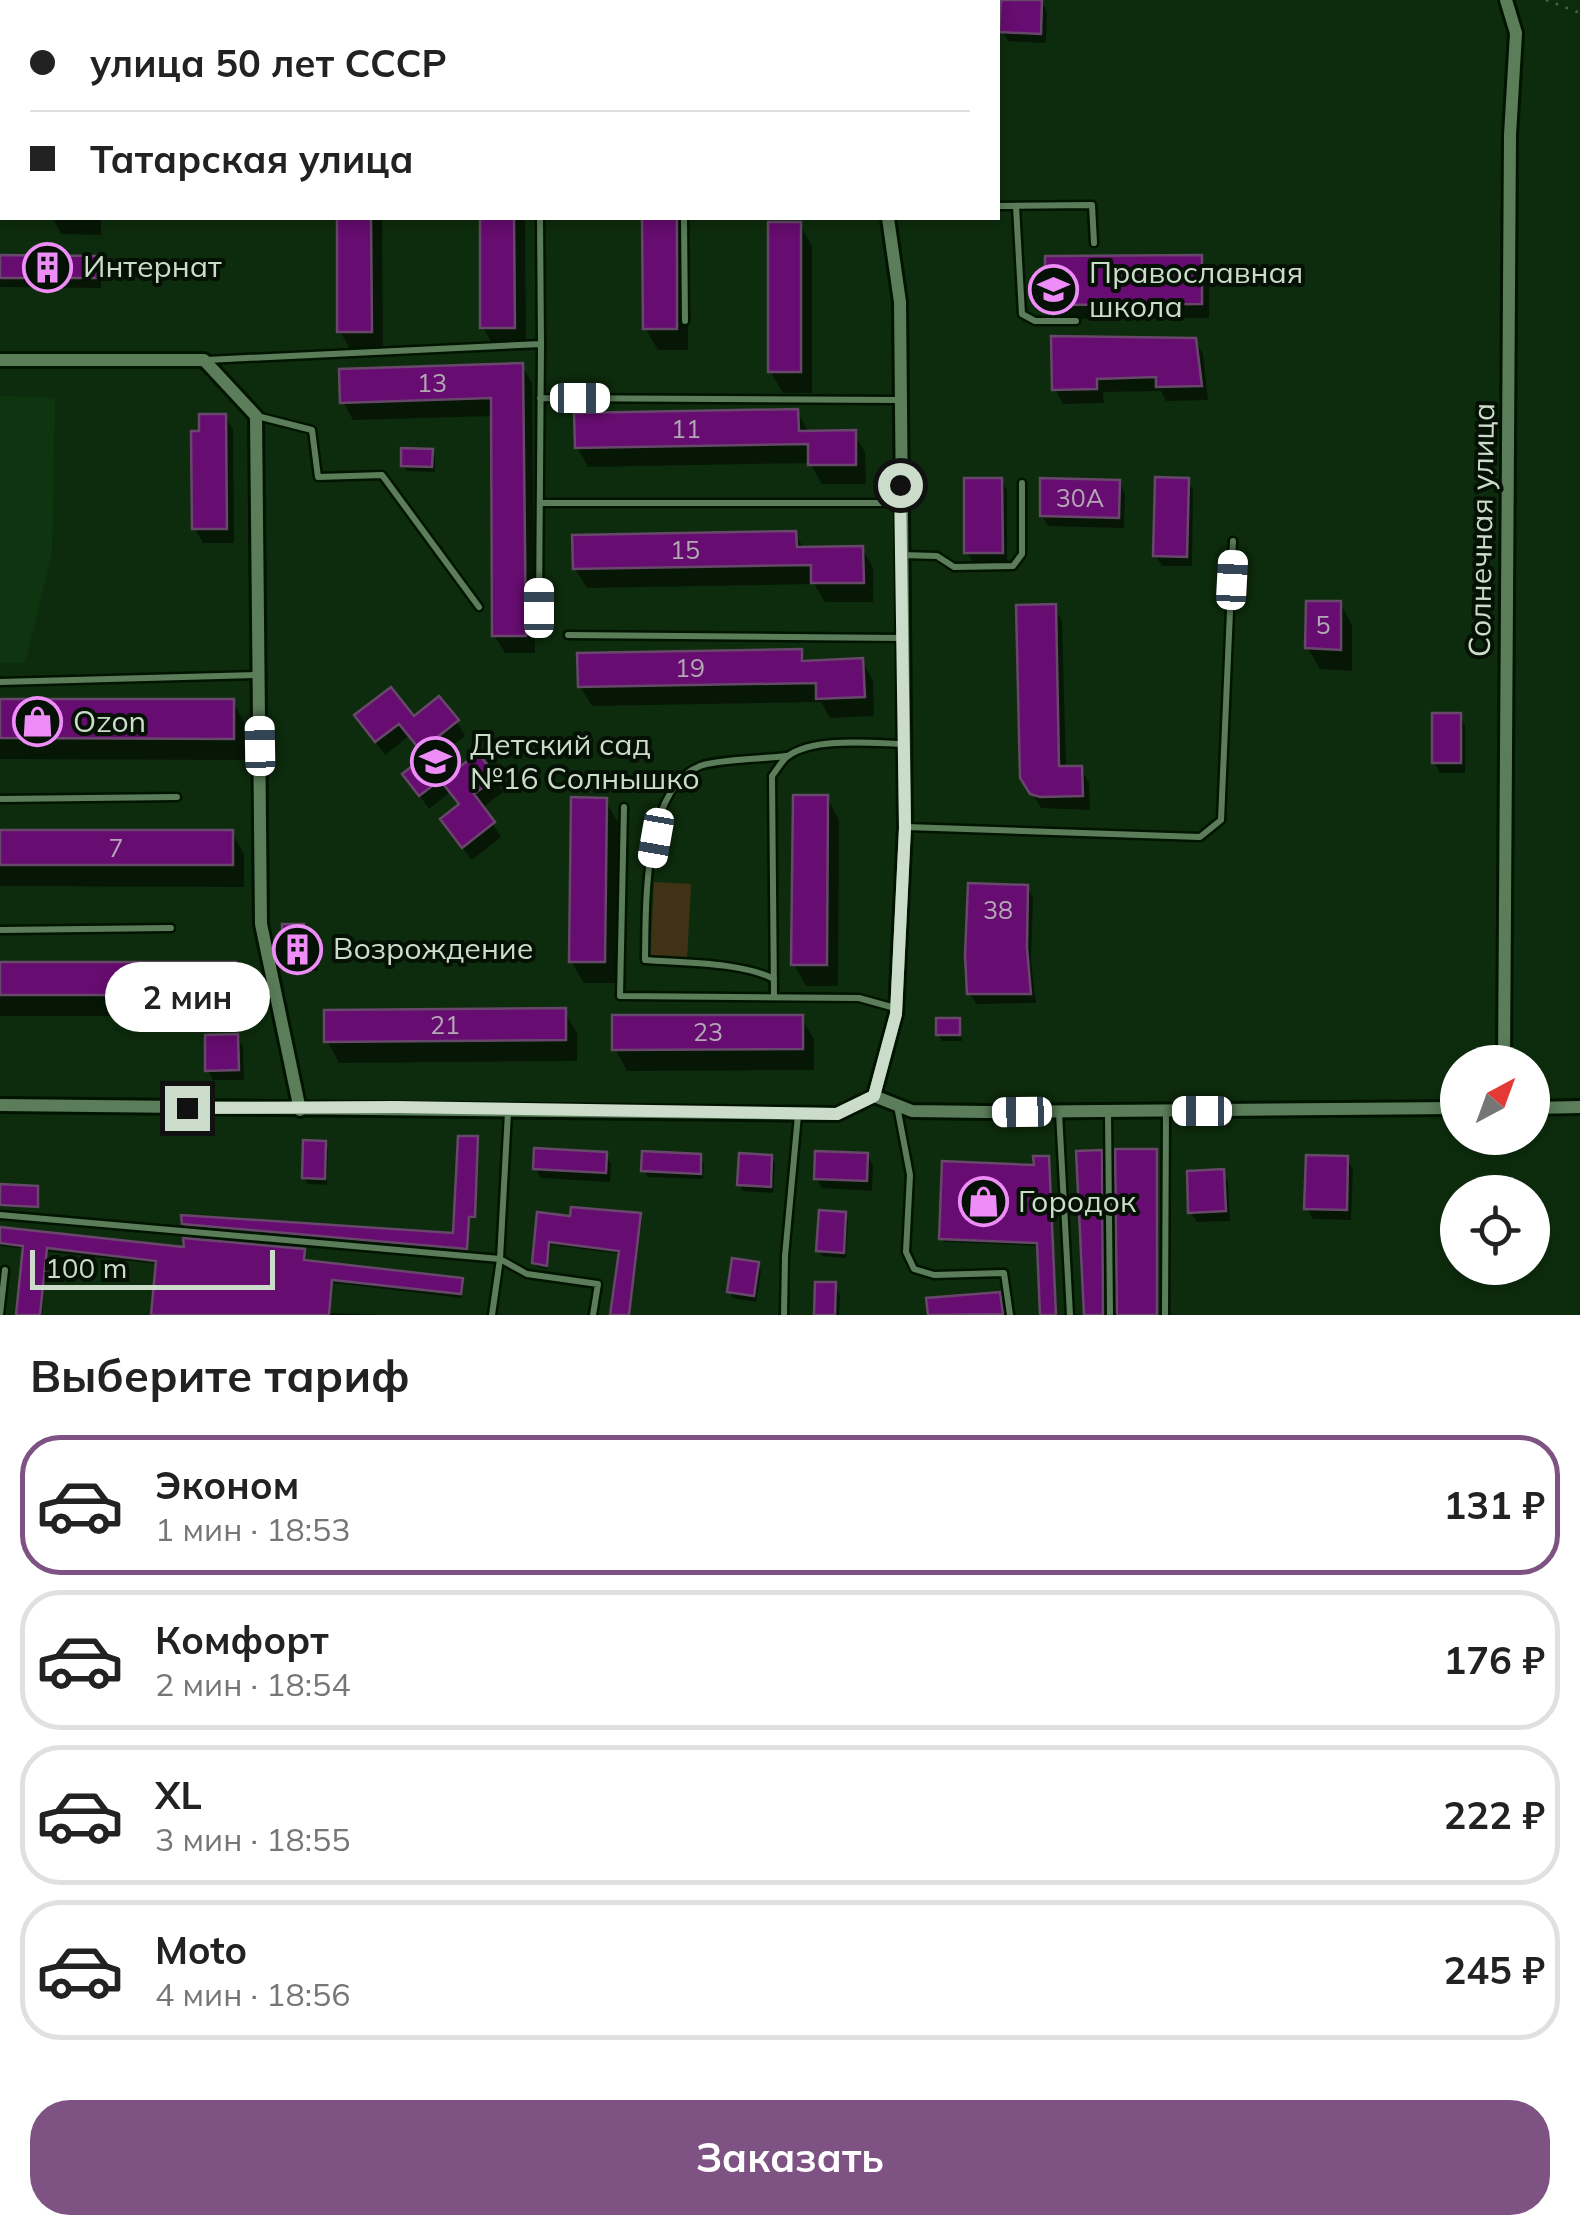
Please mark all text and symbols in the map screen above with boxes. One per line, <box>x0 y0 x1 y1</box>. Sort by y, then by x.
text: улица 50 лет СССР <box>90 39 447 87</box>
text: Татарская улица <box>90 135 414 183</box>
building icon: Интернат <box>22 241 74 293</box>
place label: Интернат <box>83 247 222 285</box>
place label: Православная школа <box>1089 253 1303 325</box>
school or university icon: Православная школа <box>1028 264 1080 316</box>
house number: 13 <box>417 367 447 398</box>
car <box>550 383 610 413</box>
street label: Солнечная улица <box>1460 402 1502 657</box>
house number: 11 <box>671 413 701 444</box>
route start <box>878 463 923 508</box>
house number: 30А <box>1056 482 1104 513</box>
house number: 15 <box>670 534 700 565</box>
car <box>1215 549 1249 611</box>
car <box>524 578 554 638</box>
house number: 5 <box>1315 609 1331 640</box>
house number: 19 <box>675 652 705 683</box>
shop icon: Ozon <box>12 696 64 748</box>
place label: Ozon <box>73 702 146 740</box>
car <box>244 716 276 776</box>
place label: Детский сад №16 Солнышко <box>470 725 700 797</box>
school or university icon: Детский сад №16 Солнышко <box>409 736 461 788</box>
car <box>636 806 676 870</box>
house number: 7 <box>108 832 124 863</box>
house number: 38 <box>983 894 1013 925</box>
building icon: Возрождение <box>272 923 324 975</box>
place label: Возрождение <box>333 929 533 967</box>
callout: 2 мин <box>104 963 270 1033</box>
text: 2 мин <box>143 977 232 1017</box>
house number: 21 <box>430 1009 460 1040</box>
house number: 23 <box>693 1016 723 1047</box>
north arrow <box>1440 1045 1550 1155</box>
map controls <box>1440 1045 1550 1285</box>
route end <box>165 1086 210 1131</box>
car <box>992 1096 1052 1128</box>
car <box>1172 1096 1232 1126</box>
button: locate <box>1440 1175 1550 1285</box>
shop icon: Городок <box>957 1176 1009 1228</box>
place label: Городок <box>1018 1182 1137 1220</box>
scale bar <box>30 1245 275 1290</box>
text: 100 m <box>45 1250 127 1285</box>
text: Выберите тариф <box>30 1347 410 1403</box>
icon: car <box>35 1460 125 1550</box>
text: Эконом <box>155 1461 299 1509</box>
text: 131 ₽ <box>1443 1481 1545 1529</box>
text: 1 мин · 18:53 <box>155 1509 350 1549</box>
icon: car <box>35 1615 125 1705</box>
text: Комфорт <box>155 1616 329 1664</box>
text: 176 ₽ <box>1443 1636 1545 1684</box>
text: 2 мин · 18:54 <box>155 1664 350 1704</box>
icon: car <box>35 1770 125 1860</box>
text: XL <box>155 1771 202 1819</box>
text: 222 ₽ <box>1443 1791 1545 1839</box>
text: 3 мин · 18:55 <box>155 1819 350 1859</box>
icon: car <box>35 1925 125 2015</box>
text: Moto <box>155 1926 247 1974</box>
text: 245 ₽ <box>1443 1946 1545 1994</box>
text: 4 мин · 18:56 <box>155 1974 350 2014</box>
button: Заказать <box>30 2100 1550 2215</box>

